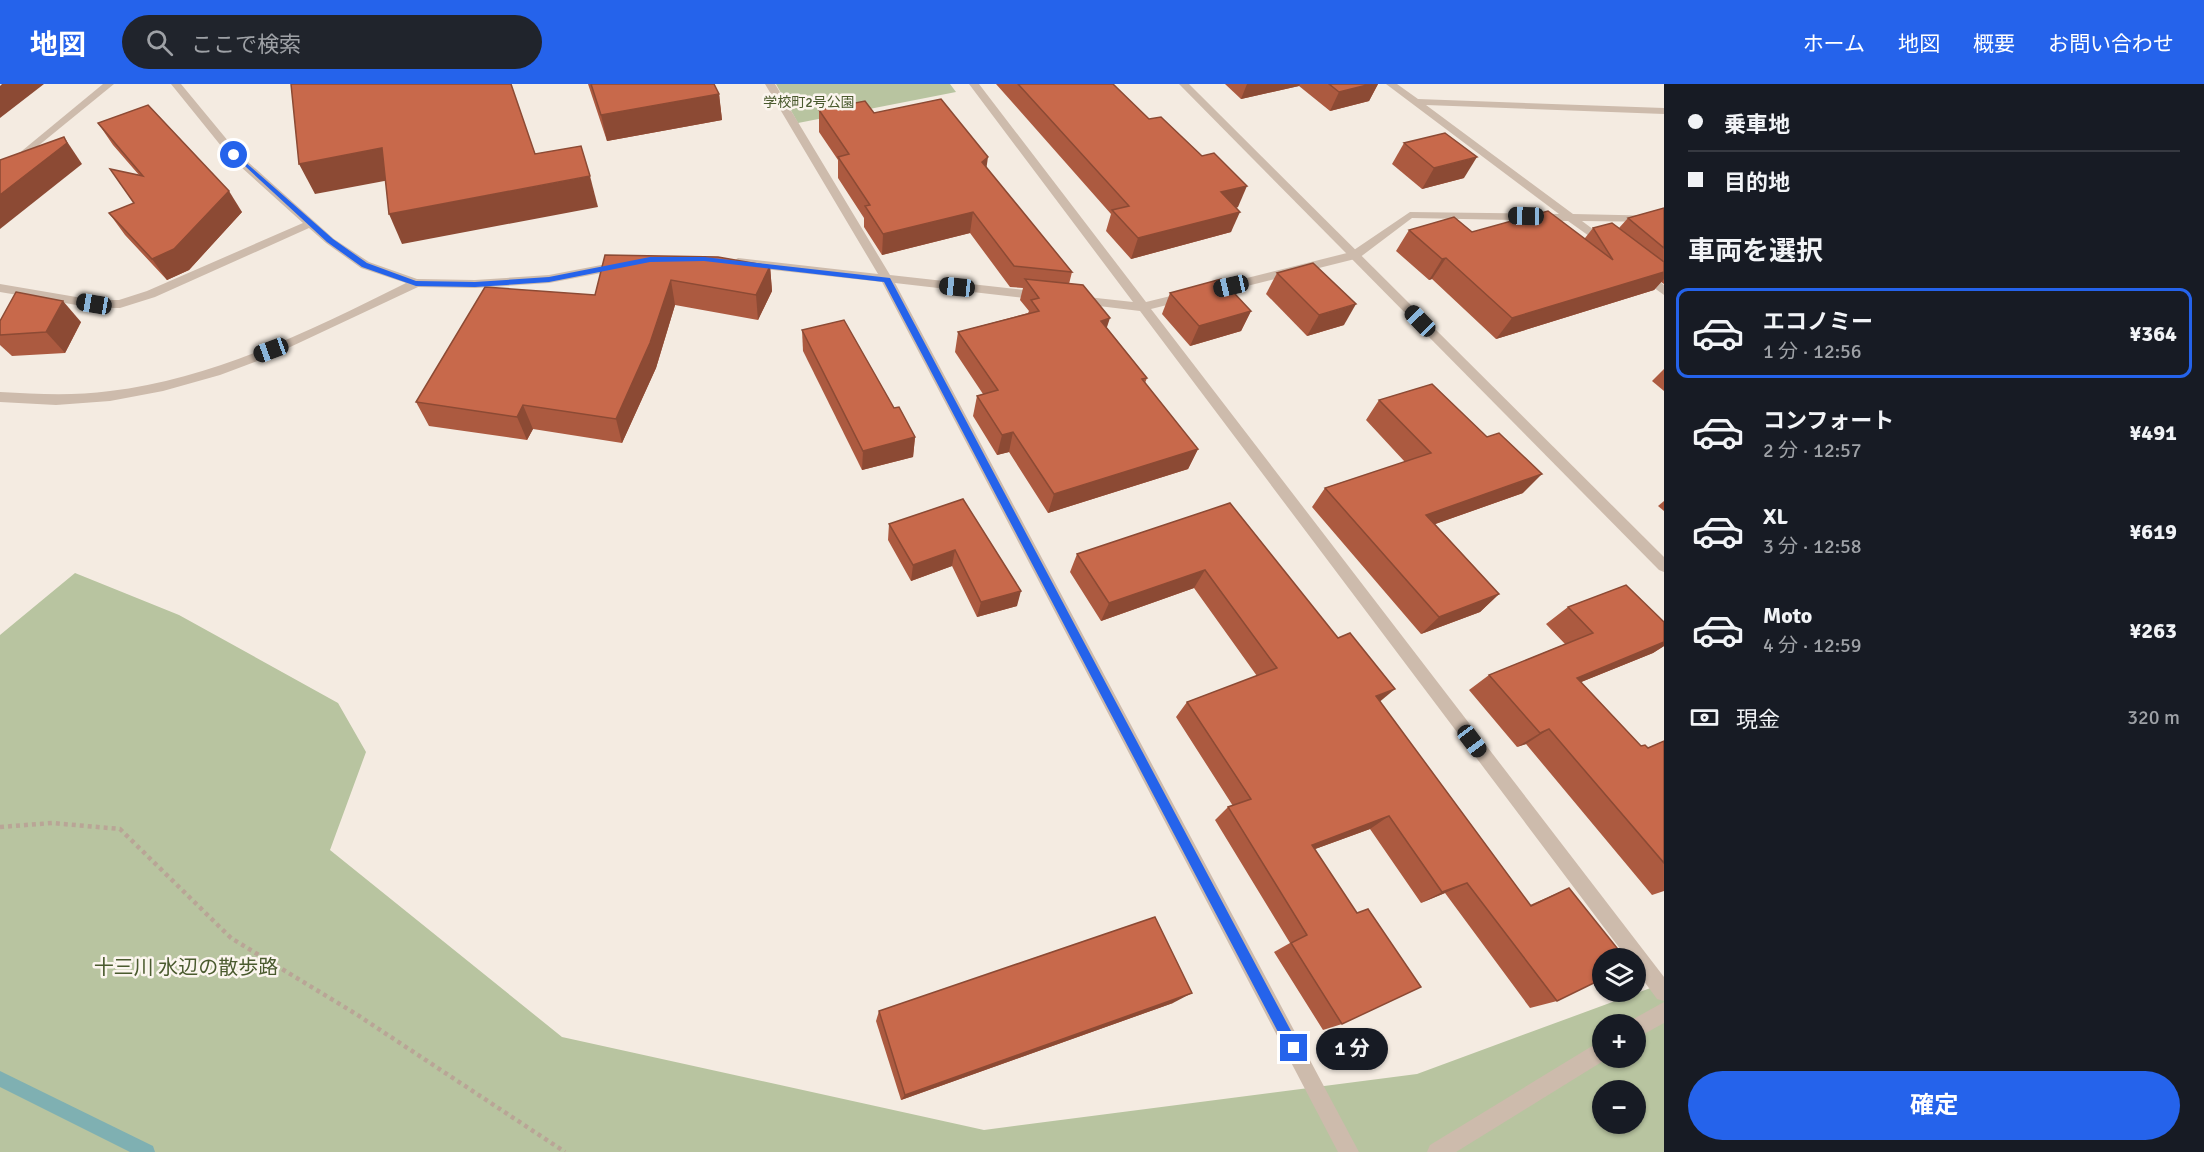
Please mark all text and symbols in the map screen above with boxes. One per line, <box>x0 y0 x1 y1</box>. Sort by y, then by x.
search box <box>122 15 542 69</box>
icon: search <box>143 26 176 59</box>
text: 地図 <box>30 28 86 62</box>
text: ここで検索 <box>191 31 301 58</box>
text: ホーム <box>1803 31 1865 57</box>
text: 地図 <box>1898 31 1940 57</box>
text: 概要 <box>1973 31 2015 57</box>
text: お問い合わせ <box>2048 31 2174 57</box>
park label: 学校町2号公園 <box>763 94 855 111</box>
text: 乗車地 <box>1724 111 1790 138</box>
route start <box>220 141 247 168</box>
text: 目的地 <box>1724 169 1790 196</box>
car <box>1508 207 1544 225</box>
text: 車両を選択 <box>1688 235 1823 268</box>
car <box>1211 273 1251 299</box>
car <box>938 276 976 298</box>
car <box>75 292 113 316</box>
car <box>1401 302 1439 340</box>
icon: car <box>1691 306 1745 360</box>
text: エコノミー <box>1763 308 1873 335</box>
text: ¥364 <box>2129 320 2177 347</box>
car <box>251 335 291 365</box>
text: 1 分 · 12:56 <box>1763 339 1862 364</box>
icon: car <box>1691 405 1745 459</box>
text: コンフォート <box>1763 407 1894 434</box>
text: ¥491 <box>2129 419 2177 446</box>
text: 2 分 · 12:57 <box>1763 438 1862 463</box>
text: XL <box>1763 503 1788 530</box>
icon: car <box>1691 504 1745 558</box>
text: ¥619 <box>2129 518 2177 545</box>
text: 3 分 · 12:58 <box>1763 534 1862 559</box>
text: Moto <box>1763 602 1812 629</box>
icon: car <box>1691 603 1745 657</box>
text: ¥263 <box>2129 617 2177 644</box>
text: 4 分 · 12:59 <box>1763 633 1862 658</box>
icon: cash <box>1688 701 1721 734</box>
text: 320 m <box>2127 705 2180 730</box>
text: 現金 <box>1736 706 1780 733</box>
car <box>1454 721 1490 761</box>
map controls <box>1592 948 1646 1134</box>
button: layers <box>1592 948 1646 1002</box>
park label: 十三川 水辺の散歩路 <box>94 955 278 980</box>
button: + <box>1592 1014 1646 1068</box>
callout: 1 分 <box>1315 1027 1387 1069</box>
route end <box>1280 1034 1307 1061</box>
text: 1 分 <box>1334 1036 1370 1061</box>
button: 確定 <box>1688 1071 2180 1140</box>
button: − <box>1592 1080 1646 1134</box>

